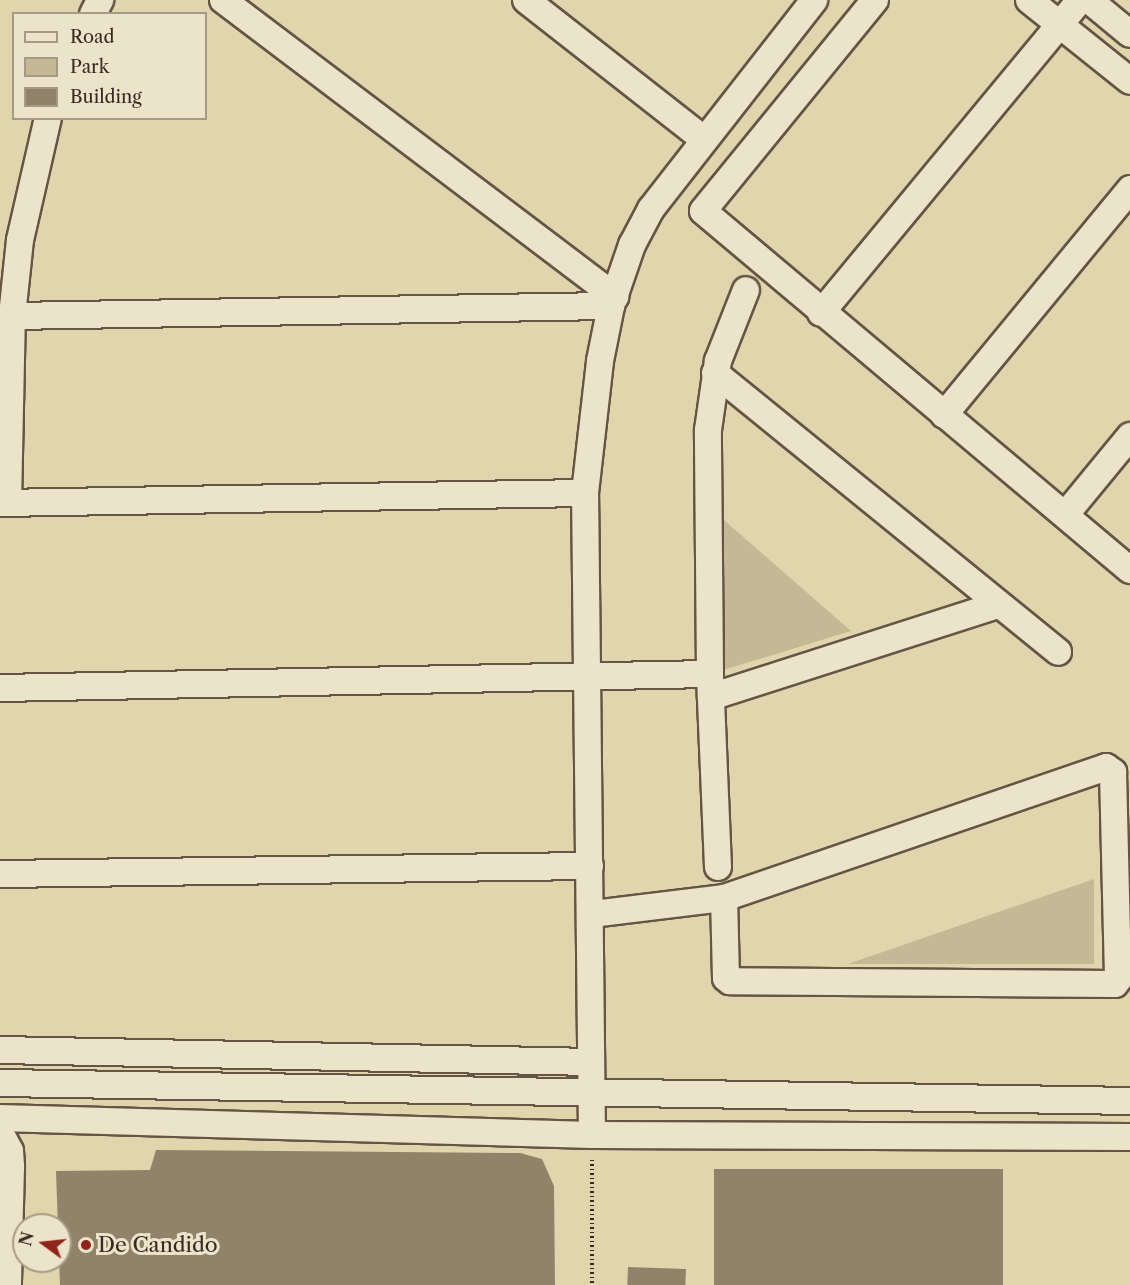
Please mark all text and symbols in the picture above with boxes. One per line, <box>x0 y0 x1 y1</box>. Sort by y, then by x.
legend <box>12 12 207 120</box>
text: Road <box>70 26 115 48</box>
text: Park <box>70 56 109 78</box>
text: Building <box>70 86 142 108</box>
north arrow <box>12 1213 72 1273</box>
text: N <box>15 1230 38 1248</box>
place label: De Candido <box>98 1232 218 1258</box>
marker: De Candido <box>79 1238 93 1252</box>

